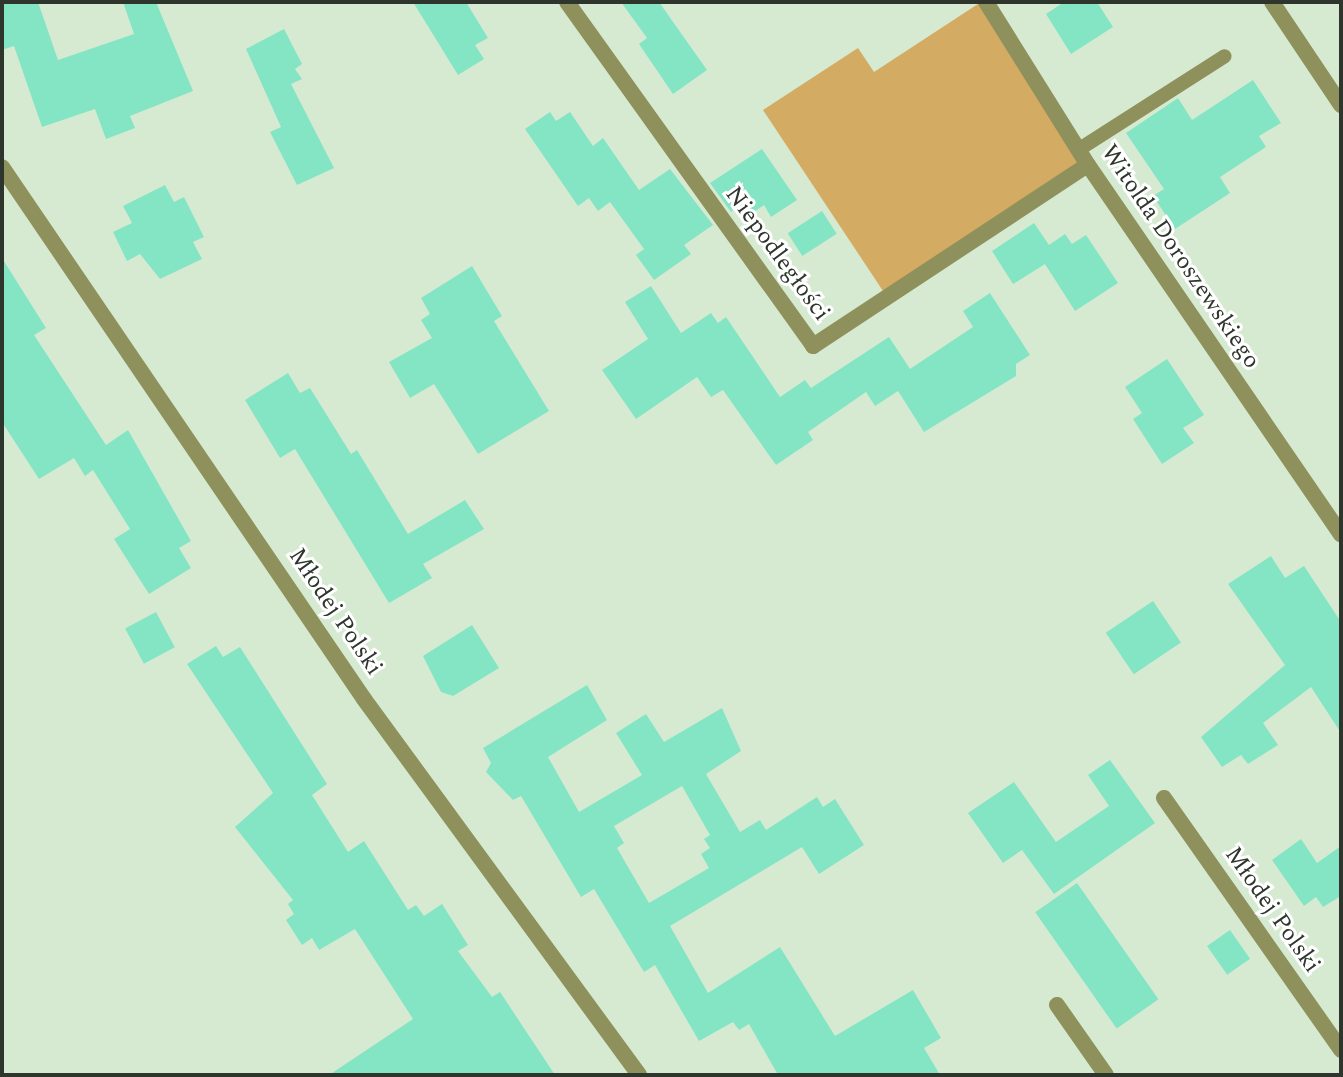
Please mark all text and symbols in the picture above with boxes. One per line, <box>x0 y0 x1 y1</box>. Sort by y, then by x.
street label: Witolda Doroszewskiego <box>1094 140 1266 374</box>
street label: Niepodległości <box>718 181 836 327</box>
street label: Młodej Polski <box>282 543 388 681</box>
street label: Młodej Polski <box>1218 841 1326 979</box>

